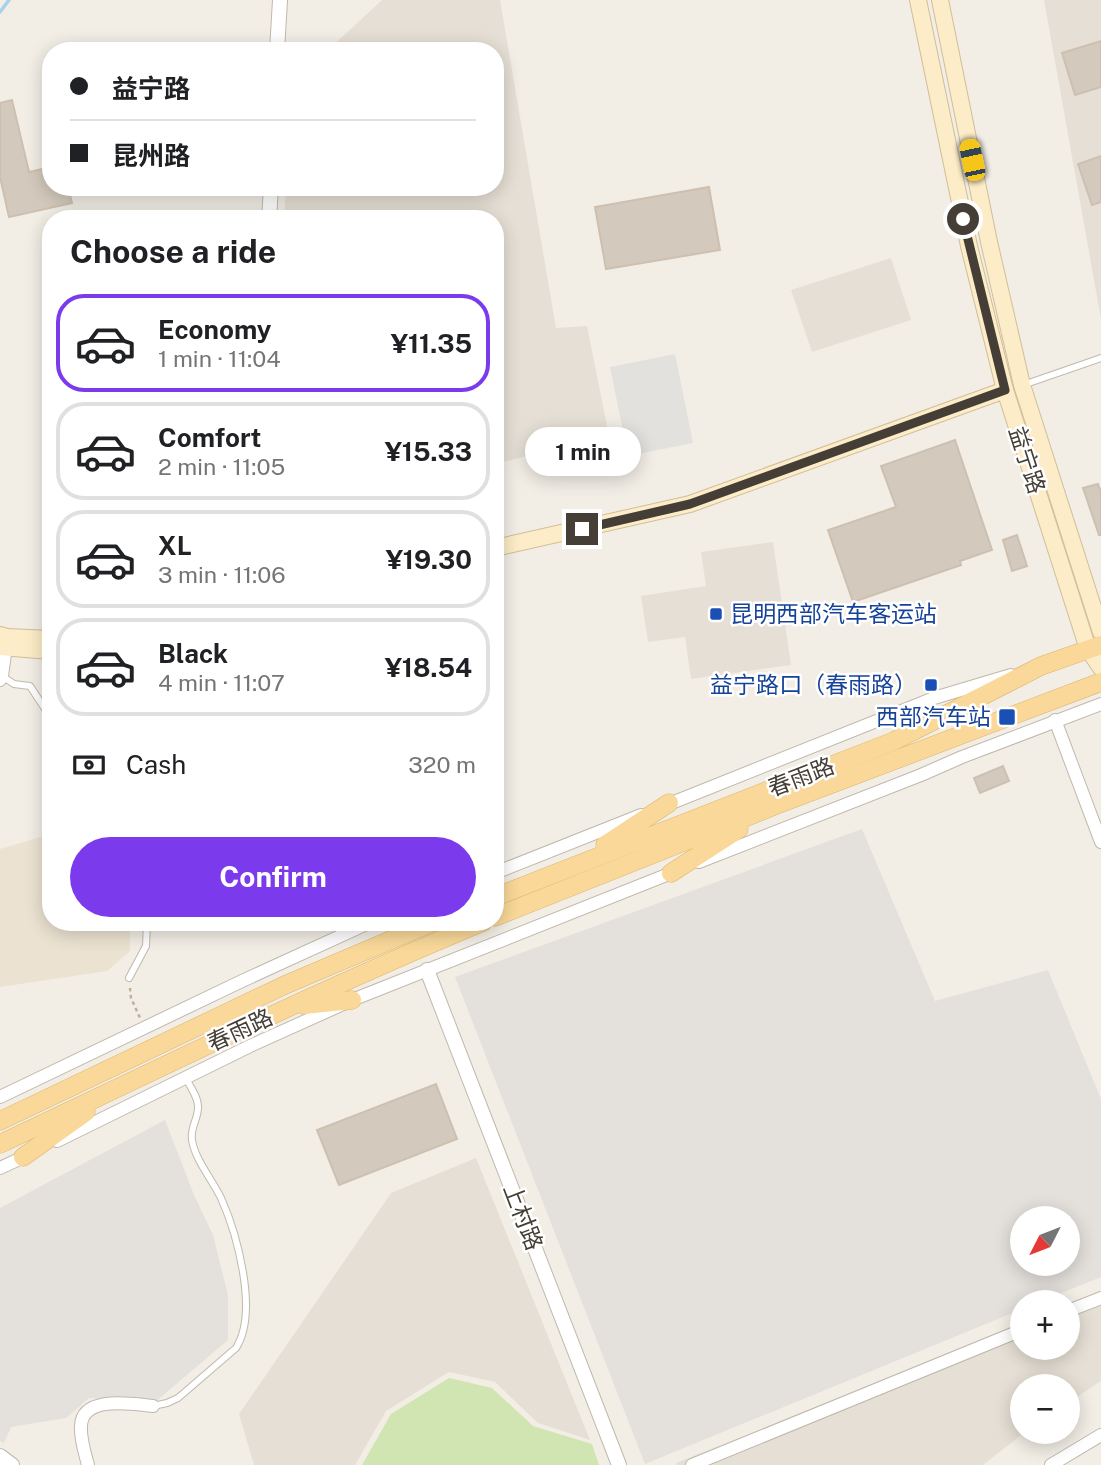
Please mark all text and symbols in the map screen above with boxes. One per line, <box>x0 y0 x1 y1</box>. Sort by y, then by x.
text: 益宁路 <box>112 73 190 104</box>
car <box>958 137 987 183</box>
text: 昆州路 <box>112 140 190 171</box>
route start <box>947 203 979 235</box>
text: Choose a ride <box>70 233 276 270</box>
icon: car <box>74 312 137 375</box>
text: Economy <box>158 314 271 345</box>
text: ¥11.35 <box>391 328 472 359</box>
text: 1 min · 11:04 <box>158 345 281 372</box>
icon: car <box>74 420 137 483</box>
text: Comfort <box>158 422 261 453</box>
street label: 益宁路 <box>1004 423 1051 497</box>
callout: 1 min <box>524 428 640 476</box>
text: ¥15.33 <box>385 436 472 467</box>
text: 1 min <box>555 438 611 465</box>
text: 2 min · 11:05 <box>158 453 285 480</box>
route end <box>566 513 598 545</box>
icon: car <box>74 528 137 591</box>
text: XL <box>158 530 192 561</box>
text: ¥19.30 <box>386 544 472 575</box>
text: 3 min · 11:06 <box>158 561 286 588</box>
place label: 昆明西部汽车客运站 <box>730 600 937 627</box>
marker: 昆明西部汽车客运站 <box>708 606 724 622</box>
icon: car <box>74 636 137 699</box>
text: Black <box>158 638 228 669</box>
text: ¥18.54 <box>385 652 472 683</box>
text: 4 min · 11:07 <box>158 669 285 696</box>
place label: 益宁路口（春雨路） <box>710 671 917 698</box>
marker: 益宁路口（春雨路） <box>923 677 939 693</box>
place label: 西部汽车站 <box>876 703 991 730</box>
marker: 西部汽车站 <box>997 707 1017 727</box>
icon: cash <box>70 746 108 784</box>
text: Cash <box>126 749 186 780</box>
text: 320 m <box>408 751 476 778</box>
street label: 春雨路 <box>764 752 838 802</box>
button: Confirm <box>70 837 476 917</box>
street label: 春雨路 <box>203 1003 277 1056</box>
street label: 上村路 <box>498 1180 548 1254</box>
north arrow <box>1010 1206 1080 1276</box>
map controls <box>1010 1206 1080 1444</box>
button: + <box>1010 1290 1080 1360</box>
button: − <box>1010 1374 1080 1444</box>

